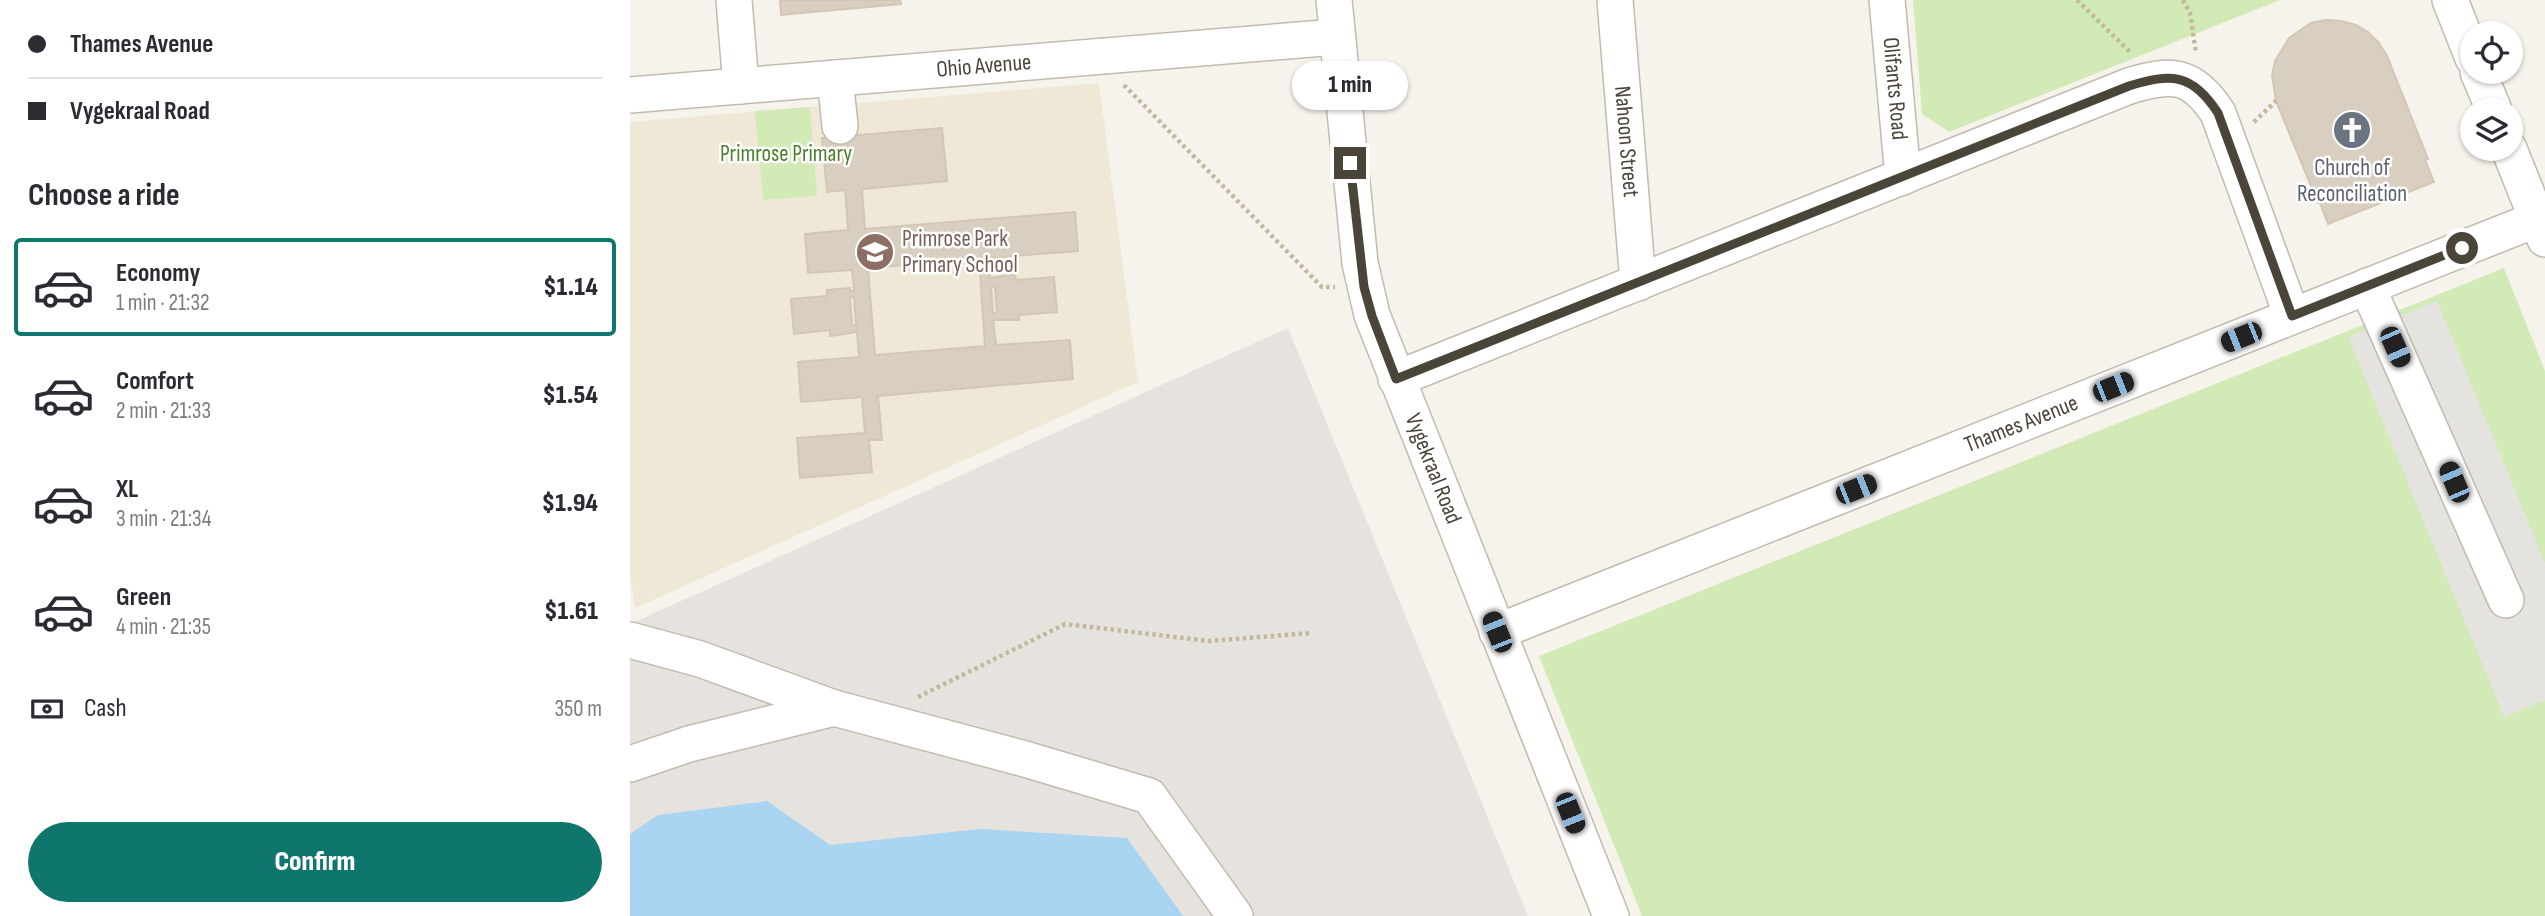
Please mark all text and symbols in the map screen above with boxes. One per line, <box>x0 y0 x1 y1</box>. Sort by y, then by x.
map controls <box>2460 21 2523 161</box>
button: locate <box>2460 21 2523 84</box>
text: Thames Avenue <box>70 29 213 60</box>
street label: Olifants Road <box>1876 36 1914 141</box>
street label: Ohio Avenue <box>935 48 1032 84</box>
callout: 1 min <box>1292 61 1408 110</box>
text: 1 min <box>1328 71 1372 99</box>
street label: Nahoon Street <box>1608 85 1645 198</box>
text: Vygekraal Road <box>70 96 210 127</box>
button: layers <box>2460 98 2523 161</box>
church icon: Church of Reconciliation <box>2331 109 2373 151</box>
park label: Primrose Primary <box>720 140 852 168</box>
route end <box>1334 147 1366 179</box>
place label: Church of Reconciliation <box>2297 154 2407 208</box>
text: Choose a ride <box>28 176 180 215</box>
place label: Primrose Park Primary School <box>902 225 1018 279</box>
school or university icon: Primrose Park Primary School <box>854 231 896 273</box>
route start <box>2446 232 2478 264</box>
icon: car <box>32 256 95 319</box>
text: Economy <box>116 258 200 289</box>
text: $1.14 <box>543 272 598 303</box>
text: 1 min · 21:32 <box>116 289 210 317</box>
car <box>2218 319 2265 355</box>
car <box>2377 324 2414 370</box>
icon: car <box>32 364 95 427</box>
text: Comfort <box>116 366 194 397</box>
car <box>2090 369 2137 405</box>
text: $1.54 <box>542 380 598 411</box>
street label: Thames Avenue <box>1960 389 2082 459</box>
text: 2 min · 21:33 <box>116 397 211 425</box>
street label: Vygekraal Road <box>1399 410 1468 528</box>
car <box>2437 459 2472 505</box>
car <box>1833 471 1880 507</box>
icon: car <box>32 472 95 535</box>
text: XL <box>116 474 138 505</box>
text: $1.94 <box>542 488 598 519</box>
text: 3 min · 21:34 <box>116 505 211 533</box>
icon: car <box>32 580 95 643</box>
text: Green <box>116 582 171 613</box>
text: $1.61 <box>544 596 598 627</box>
car <box>1480 609 1515 655</box>
text: 4 min · 21:35 <box>116 613 211 641</box>
icon: cash <box>28 690 66 728</box>
text: Cash <box>84 693 127 724</box>
text: 350 m <box>554 695 602 723</box>
car <box>1553 790 1588 836</box>
button: Confirm <box>28 822 602 902</box>

